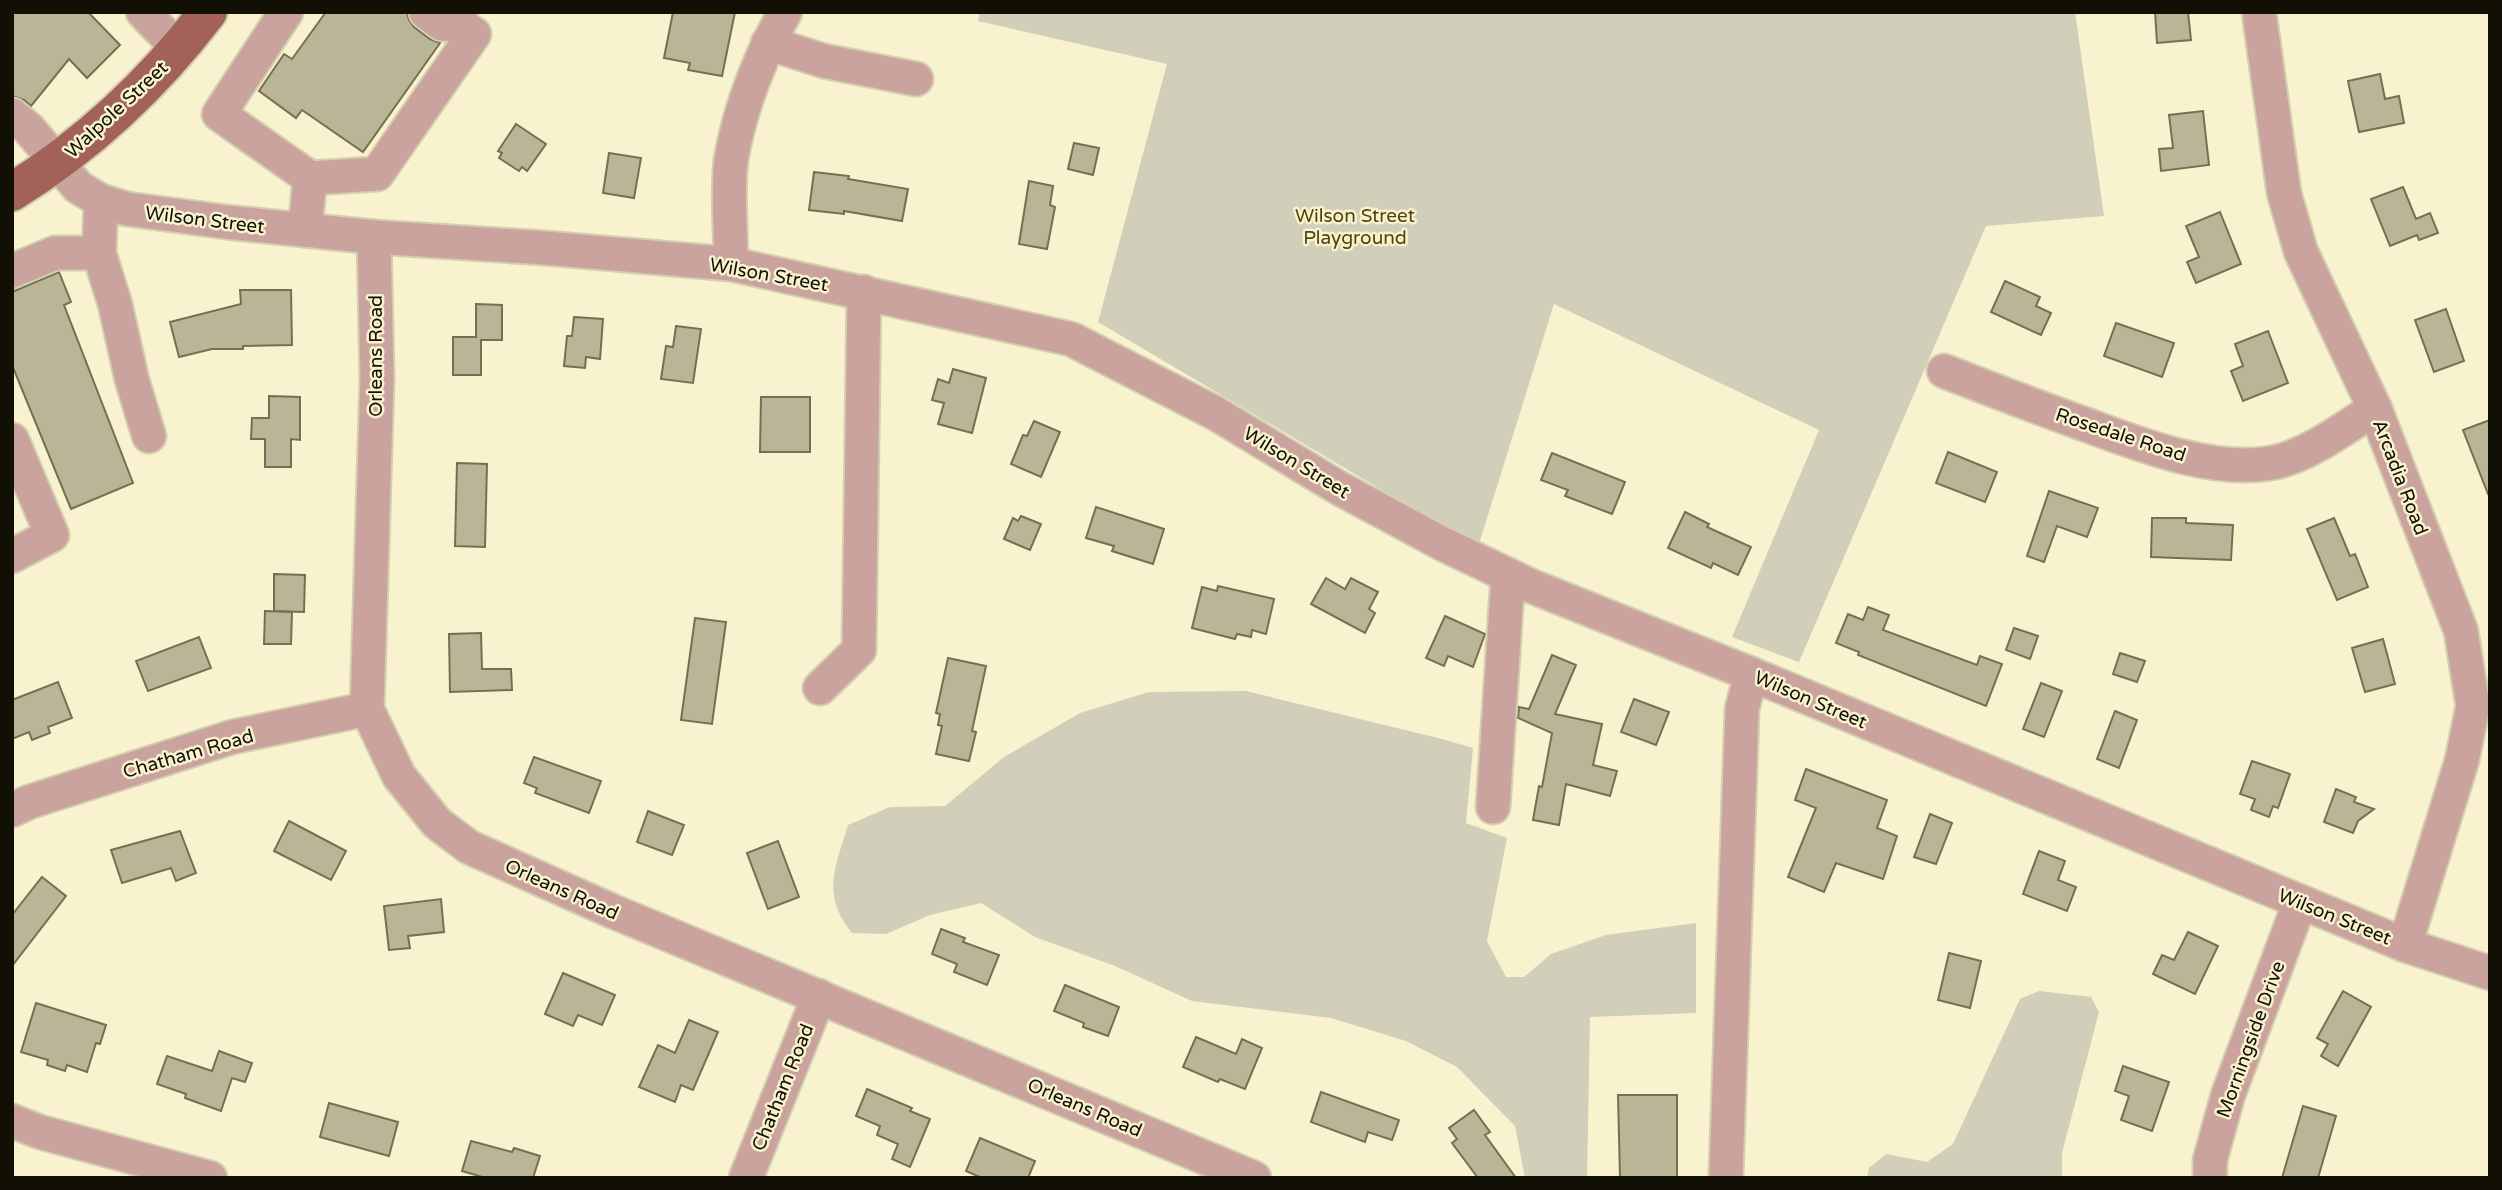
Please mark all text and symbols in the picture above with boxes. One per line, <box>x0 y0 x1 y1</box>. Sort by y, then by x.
street label: Walpole Street <box>61 57 173 163</box>
street label: Wilson Street <box>144 202 266 238</box>
park label: Wilson Street Playground <box>1295 205 1415 249</box>
street label: Wilson Street <box>708 254 830 296</box>
street label: Orleans Road <box>365 295 387 417</box>
street label: Rosedale Road <box>2053 404 2189 466</box>
street label: Arcadia Road <box>2368 416 2432 538</box>
street label: Wilson Street <box>1239 423 1354 503</box>
street label: Wilson Street <box>1751 666 1870 733</box>
street label: Chatham Road <box>120 725 256 783</box>
street label: Orleans Road <box>501 855 622 925</box>
street label: Wilson Street <box>2275 884 2394 950</box>
street label: Morningside Drive <box>2212 958 2290 1121</box>
street label: Chatham Road <box>747 1021 818 1154</box>
street label: Orleans Road <box>1024 1074 1145 1142</box>

